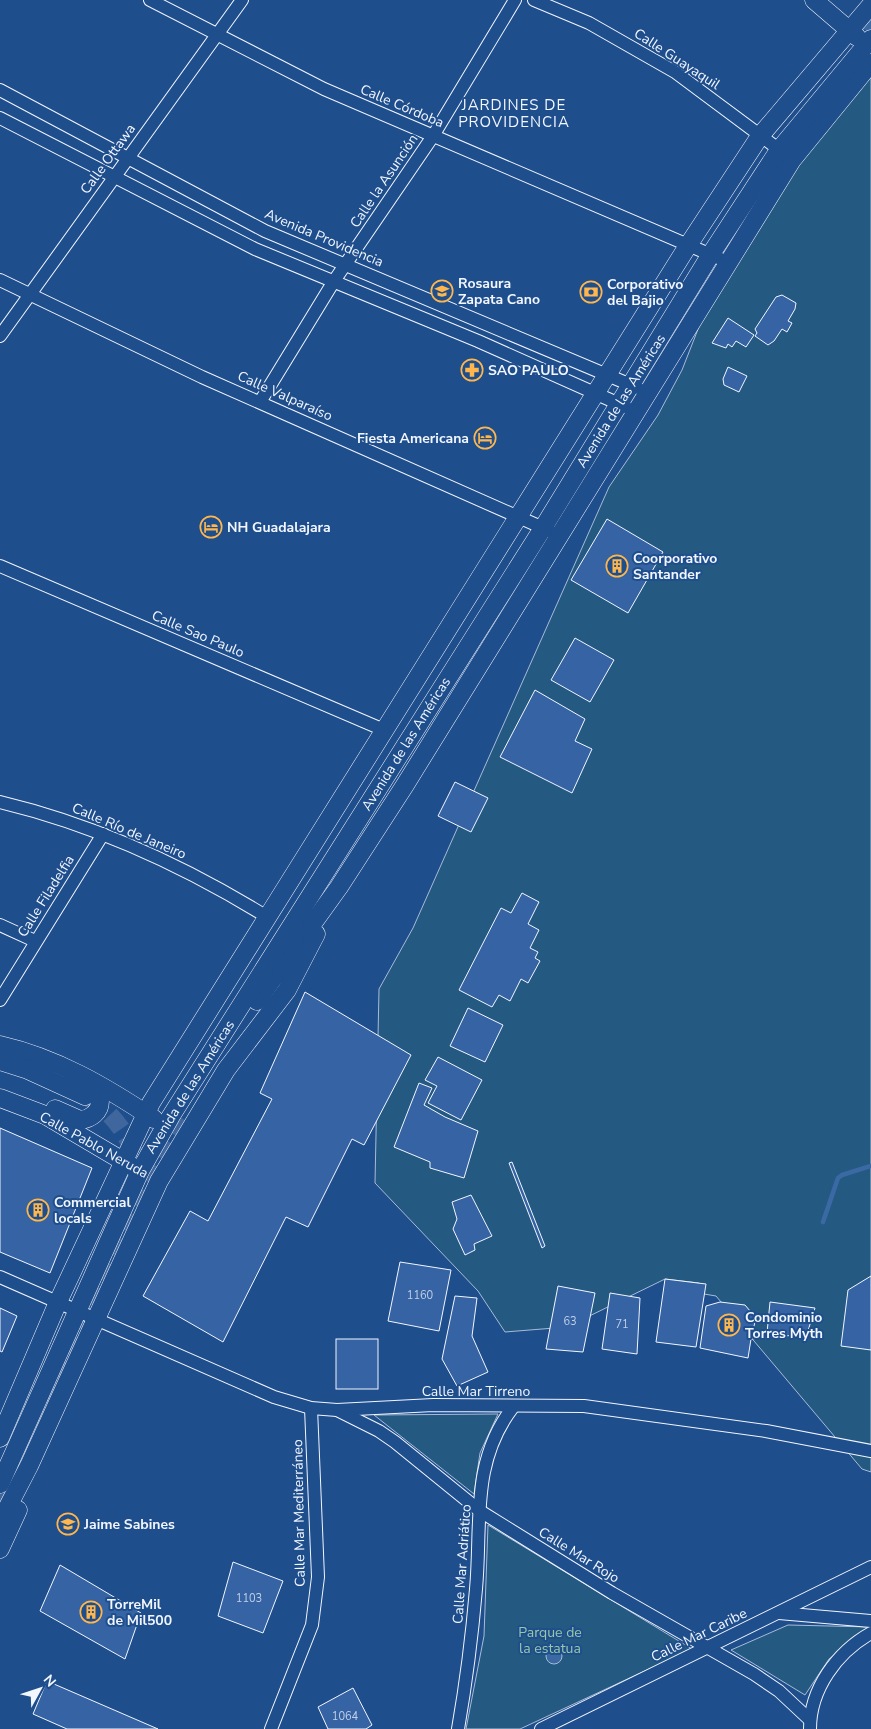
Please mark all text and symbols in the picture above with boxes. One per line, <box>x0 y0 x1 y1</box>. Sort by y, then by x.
street label: Calle Guayaquil <box>630 24 724 94</box>
street label: Calle Córdoba <box>357 80 447 132</box>
district label: JARDINES DE PROVIDENCIA <box>458 95 570 132</box>
street label: Calle Ottawa <box>76 120 140 198</box>
street label: Calle la Asunción <box>346 130 422 232</box>
street label: Avenida Providencia <box>262 204 386 272</box>
place label: Rosaura Zapata Cano <box>458 274 540 309</box>
place label: Corporativo del Bajio <box>607 275 683 310</box>
school or university icon: Rosaura Zapata Cano <box>430 279 454 303</box>
bank icon: Corporativo del Bajio <box>579 280 603 304</box>
street label: Avenida de las Américas <box>572 330 670 471</box>
pharmacy icon: SAO PAULO <box>460 358 484 382</box>
place label: SAO PAULO <box>488 361 569 380</box>
street label: Calle Valparaíso <box>235 367 336 426</box>
hotel icon: Fiesta Americana <box>473 426 497 450</box>
place label: Fiesta Americana <box>357 429 469 448</box>
hotel icon: NH Guadalajara <box>199 515 223 539</box>
place label: NH Guadalajara <box>227 518 331 537</box>
place label: Coorporativo Santander <box>633 549 717 584</box>
building icon: Coorporativo Santander <box>605 554 629 578</box>
street label: Calle Sao Paulo <box>149 606 247 662</box>
street label: Avenida de las Américas <box>357 673 455 814</box>
street label: Calle Río de Janeiro <box>69 798 189 864</box>
street label: Calle Filadelfia <box>13 851 79 941</box>
street label: Avenida de las Américas <box>141 1016 239 1157</box>
street label: Calle Pablo Neruda <box>36 1107 152 1183</box>
place label: Commercial locals <box>54 1193 131 1228</box>
building icon: Commercial locals <box>26 1198 50 1222</box>
house number: 1160 <box>407 1288 434 1303</box>
place label: Condominio Torres Myth <box>745 1308 823 1343</box>
building icon: Condominio Torres Myth <box>717 1313 741 1337</box>
house number: 63 <box>563 1314 577 1329</box>
house number: 71 <box>615 1317 629 1332</box>
street label: Calle Mar Tirreno <box>422 1382 531 1401</box>
street label: Calle Mar Mediterráneo <box>288 1439 310 1587</box>
street label: Calle Mar Adriático <box>448 1503 476 1625</box>
school or university icon: Jaime Sabines <box>56 1512 80 1536</box>
place label: Jaime Sabines <box>83 1515 175 1534</box>
street label: Calle Mar Rojo <box>535 1523 623 1588</box>
house number: 1103 <box>236 1591 262 1606</box>
place label: TorreMil de Mil500 <box>107 1595 172 1630</box>
building icon: TorreMil de Mil500 <box>79 1600 103 1624</box>
street label: Calle Mar Caribe <box>648 1604 750 1666</box>
park label: Parque de la estatua <box>518 1623 582 1658</box>
north arrow <box>15 1664 65 1714</box>
text: N <box>39 1671 60 1691</box>
house number: 1064 <box>332 1709 359 1724</box>

